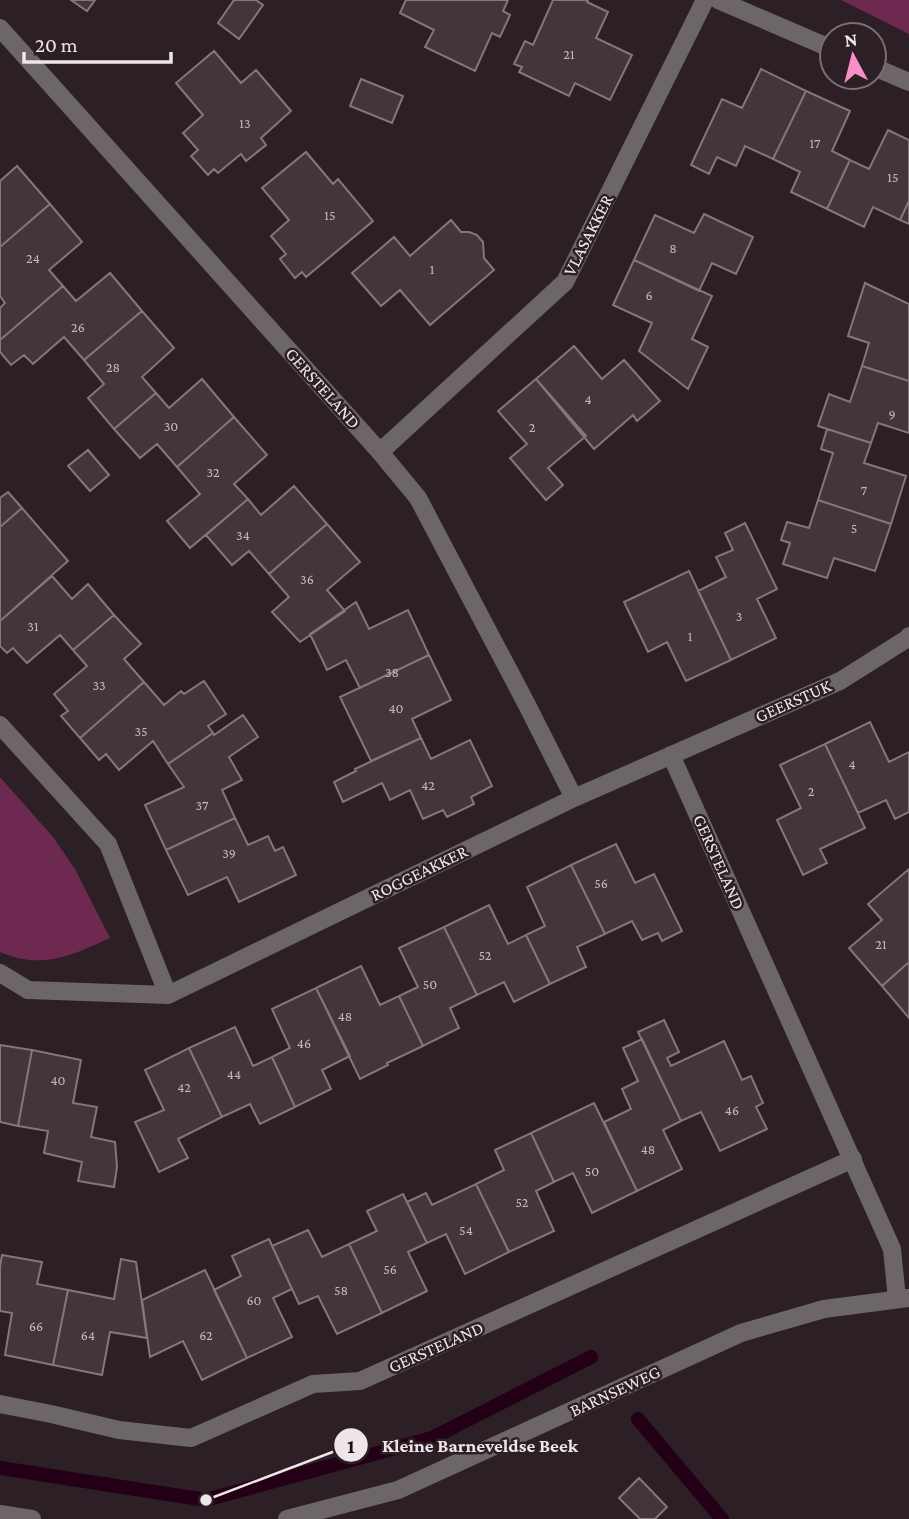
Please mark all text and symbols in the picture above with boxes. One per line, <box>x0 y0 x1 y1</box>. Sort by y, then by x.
scale bar <box>24 21 172 65</box>
north arrow <box>818 21 888 91</box>
text: N <box>843 28 859 51</box>
text: 20 m <box>35 33 78 57</box>
house number: 21 <box>563 46 575 62</box>
house number: 13 <box>239 115 251 131</box>
house number: 17 <box>809 135 821 151</box>
house number: 15 <box>887 169 899 185</box>
street label: VLASAKKER <box>559 190 617 279</box>
house number: 15 <box>324 207 336 223</box>
house number: 8 <box>669 240 677 256</box>
house number: 24 <box>26 250 40 266</box>
house number: 1 <box>430 261 435 277</box>
house number: 6 <box>645 287 653 303</box>
house number: 26 <box>71 319 85 335</box>
street label: GERSTELAND <box>281 343 365 433</box>
house number: 28 <box>106 359 120 375</box>
house number: 4 <box>584 391 592 407</box>
house number: 9 <box>888 406 896 422</box>
house number: 30 <box>164 418 178 434</box>
house number: 2 <box>529 419 536 435</box>
house number: 32 <box>206 464 220 480</box>
house number: 7 <box>861 482 868 498</box>
house number: 5 <box>851 520 857 536</box>
house number: 34 <box>236 527 250 543</box>
house number: 36 <box>300 571 314 587</box>
house number: 3 <box>736 608 742 624</box>
house number: 31 <box>27 618 39 634</box>
house number: 1 <box>688 628 693 644</box>
house number: 38 <box>385 664 399 680</box>
street label: GEERSTUK <box>752 675 835 727</box>
house number: 33 <box>92 677 106 693</box>
house number: 40 <box>388 700 404 716</box>
house number: 35 <box>134 723 148 739</box>
house number: 4 <box>848 756 856 772</box>
house number: 42 <box>421 777 435 793</box>
house number: 2 <box>808 783 815 799</box>
house number: 37 <box>196 797 209 813</box>
street label: GERSTELAND <box>689 811 749 913</box>
street label: ROGGEAKKER <box>367 841 472 905</box>
house number: 39 <box>222 845 236 861</box>
house number: 56 <box>594 875 608 891</box>
house number: 21 <box>875 936 887 952</box>
house number: 52 <box>479 947 492 963</box>
house number: 50 <box>423 976 437 992</box>
house number: 48 <box>338 1008 352 1024</box>
house number: 46 <box>297 1035 311 1051</box>
house number: 44 <box>227 1066 241 1082</box>
house number: 40 <box>50 1072 66 1088</box>
house number: 42 <box>177 1079 191 1095</box>
house number: 46 <box>725 1102 739 1118</box>
house number: 48 <box>641 1141 655 1157</box>
house number: 50 <box>585 1163 599 1179</box>
house number: 52 <box>516 1194 529 1210</box>
house number: 54 <box>459 1222 473 1238</box>
house number: 56 <box>383 1261 397 1277</box>
house number: 58 <box>334 1282 348 1298</box>
house number: 60 <box>246 1292 262 1308</box>
street label: GERSTELAND <box>385 1317 487 1377</box>
house number: 66 <box>29 1318 43 1334</box>
house number: 64 <box>81 1327 95 1343</box>
house number: 62 <box>199 1327 213 1343</box>
street label: BARNSEWEG <box>567 1361 663 1421</box>
callout: Kleine Barneveldse Beek <box>333 1425 592 1465</box>
text: 1 <box>347 1434 355 1458</box>
text: Kleine Barneveldse Beek <box>382 1435 579 1456</box>

